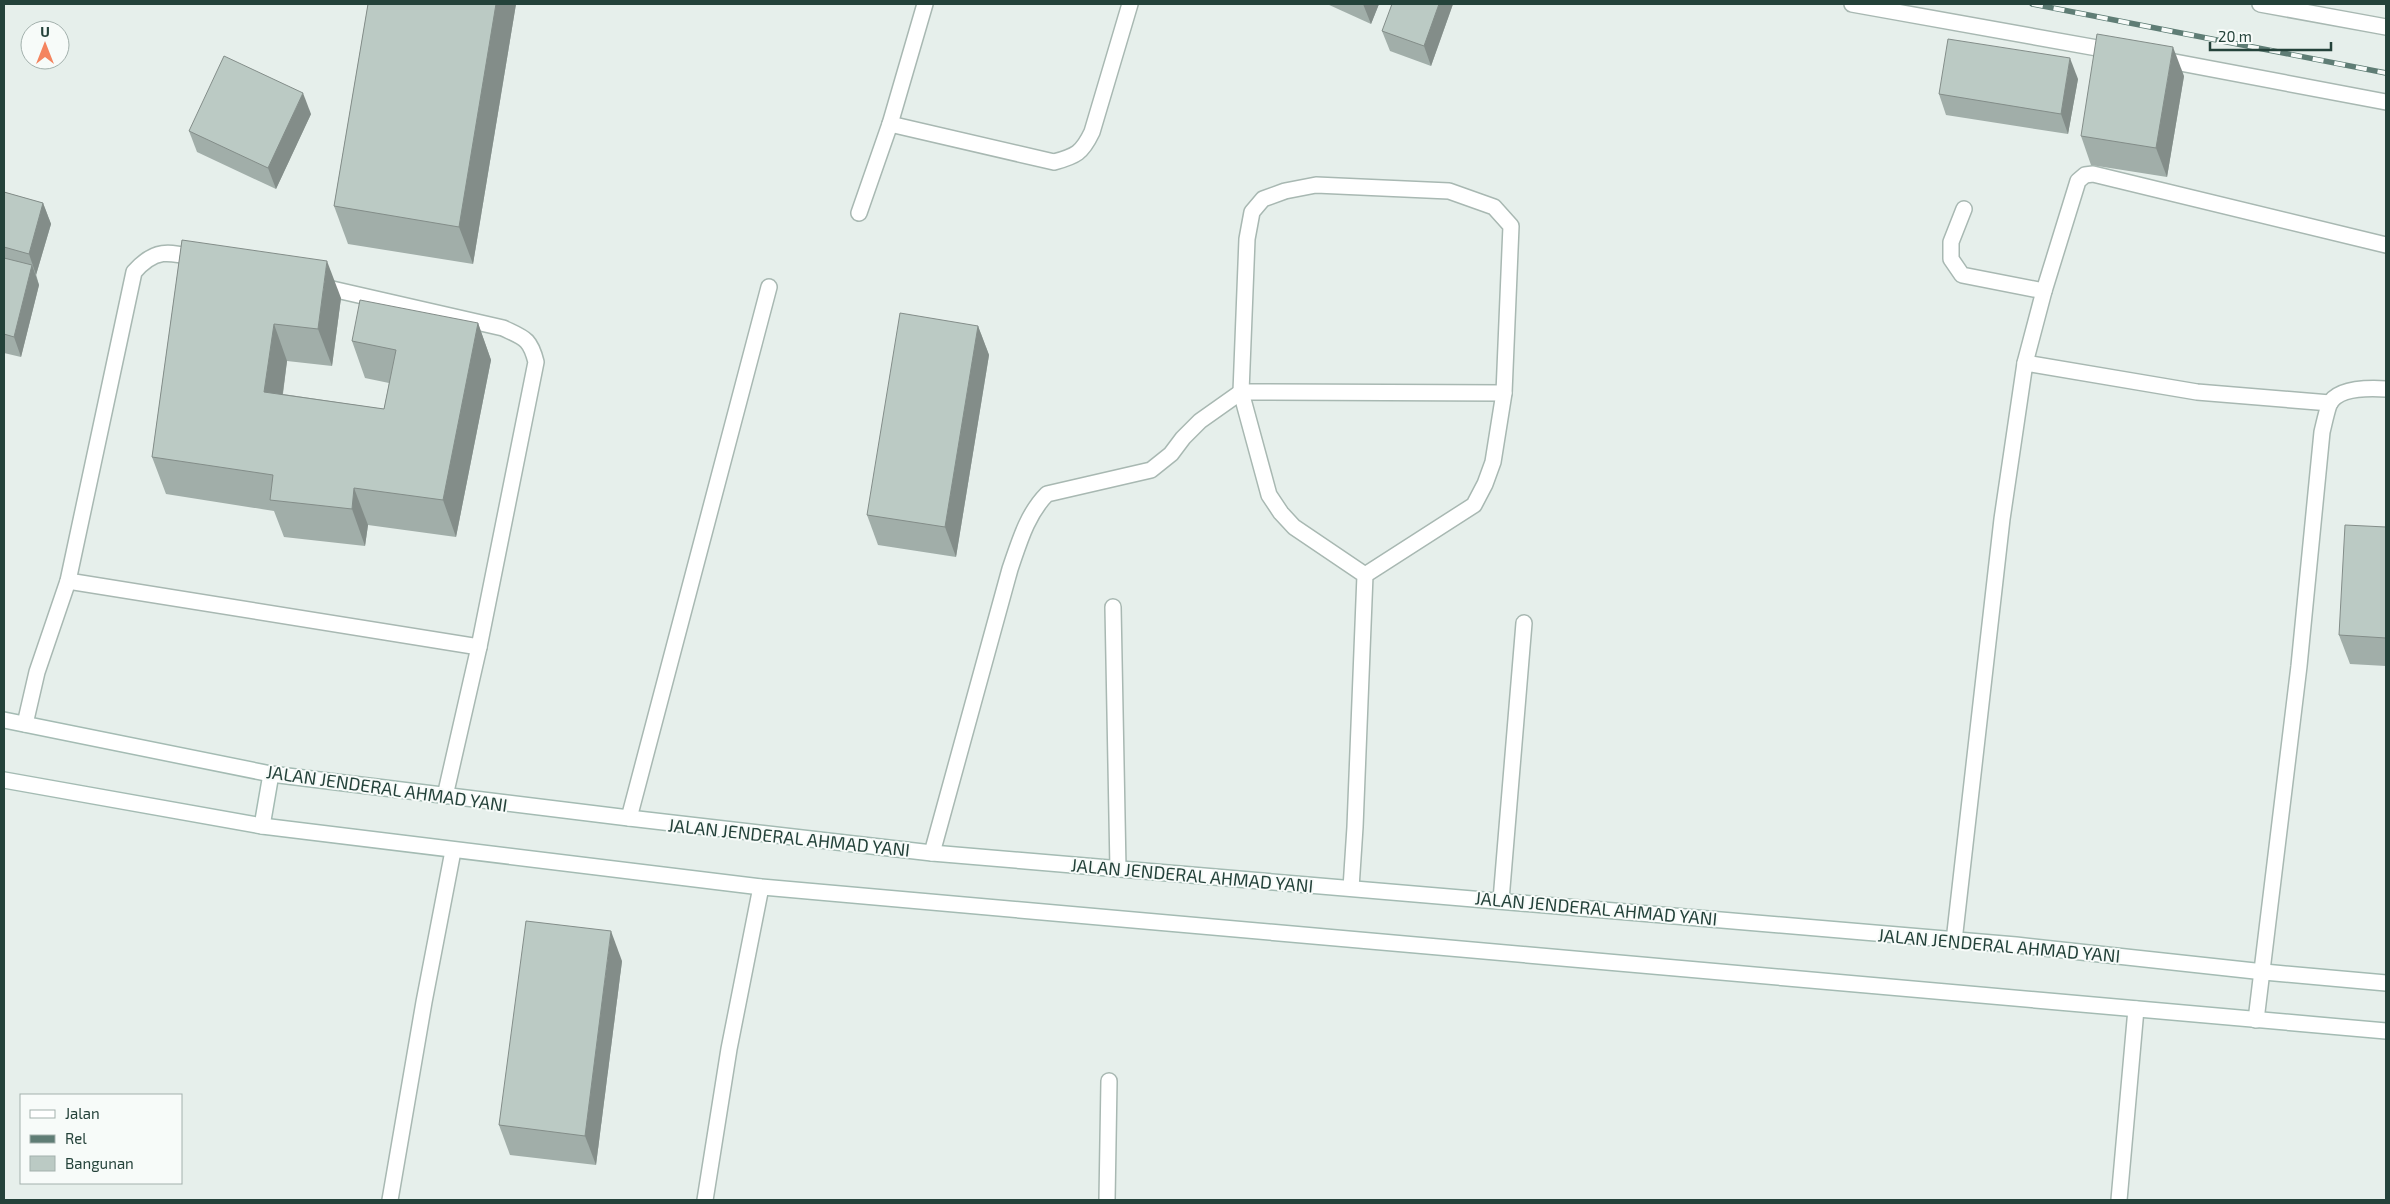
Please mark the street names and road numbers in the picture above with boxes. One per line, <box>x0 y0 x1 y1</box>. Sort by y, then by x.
street label: JALAN JENDERAL AHMAD YANI <box>265 760 509 816</box>
street label: JALAN JENDERAL AHMAD YANI <box>667 813 911 861</box>
street label: JALAN JENDERAL AHMAD YANI <box>1070 853 1314 897</box>
street label: JALAN JENDERAL AHMAD YANI <box>1474 886 1718 930</box>
street label: JALAN JENDERAL AHMAD YANI <box>1877 923 2121 967</box>

